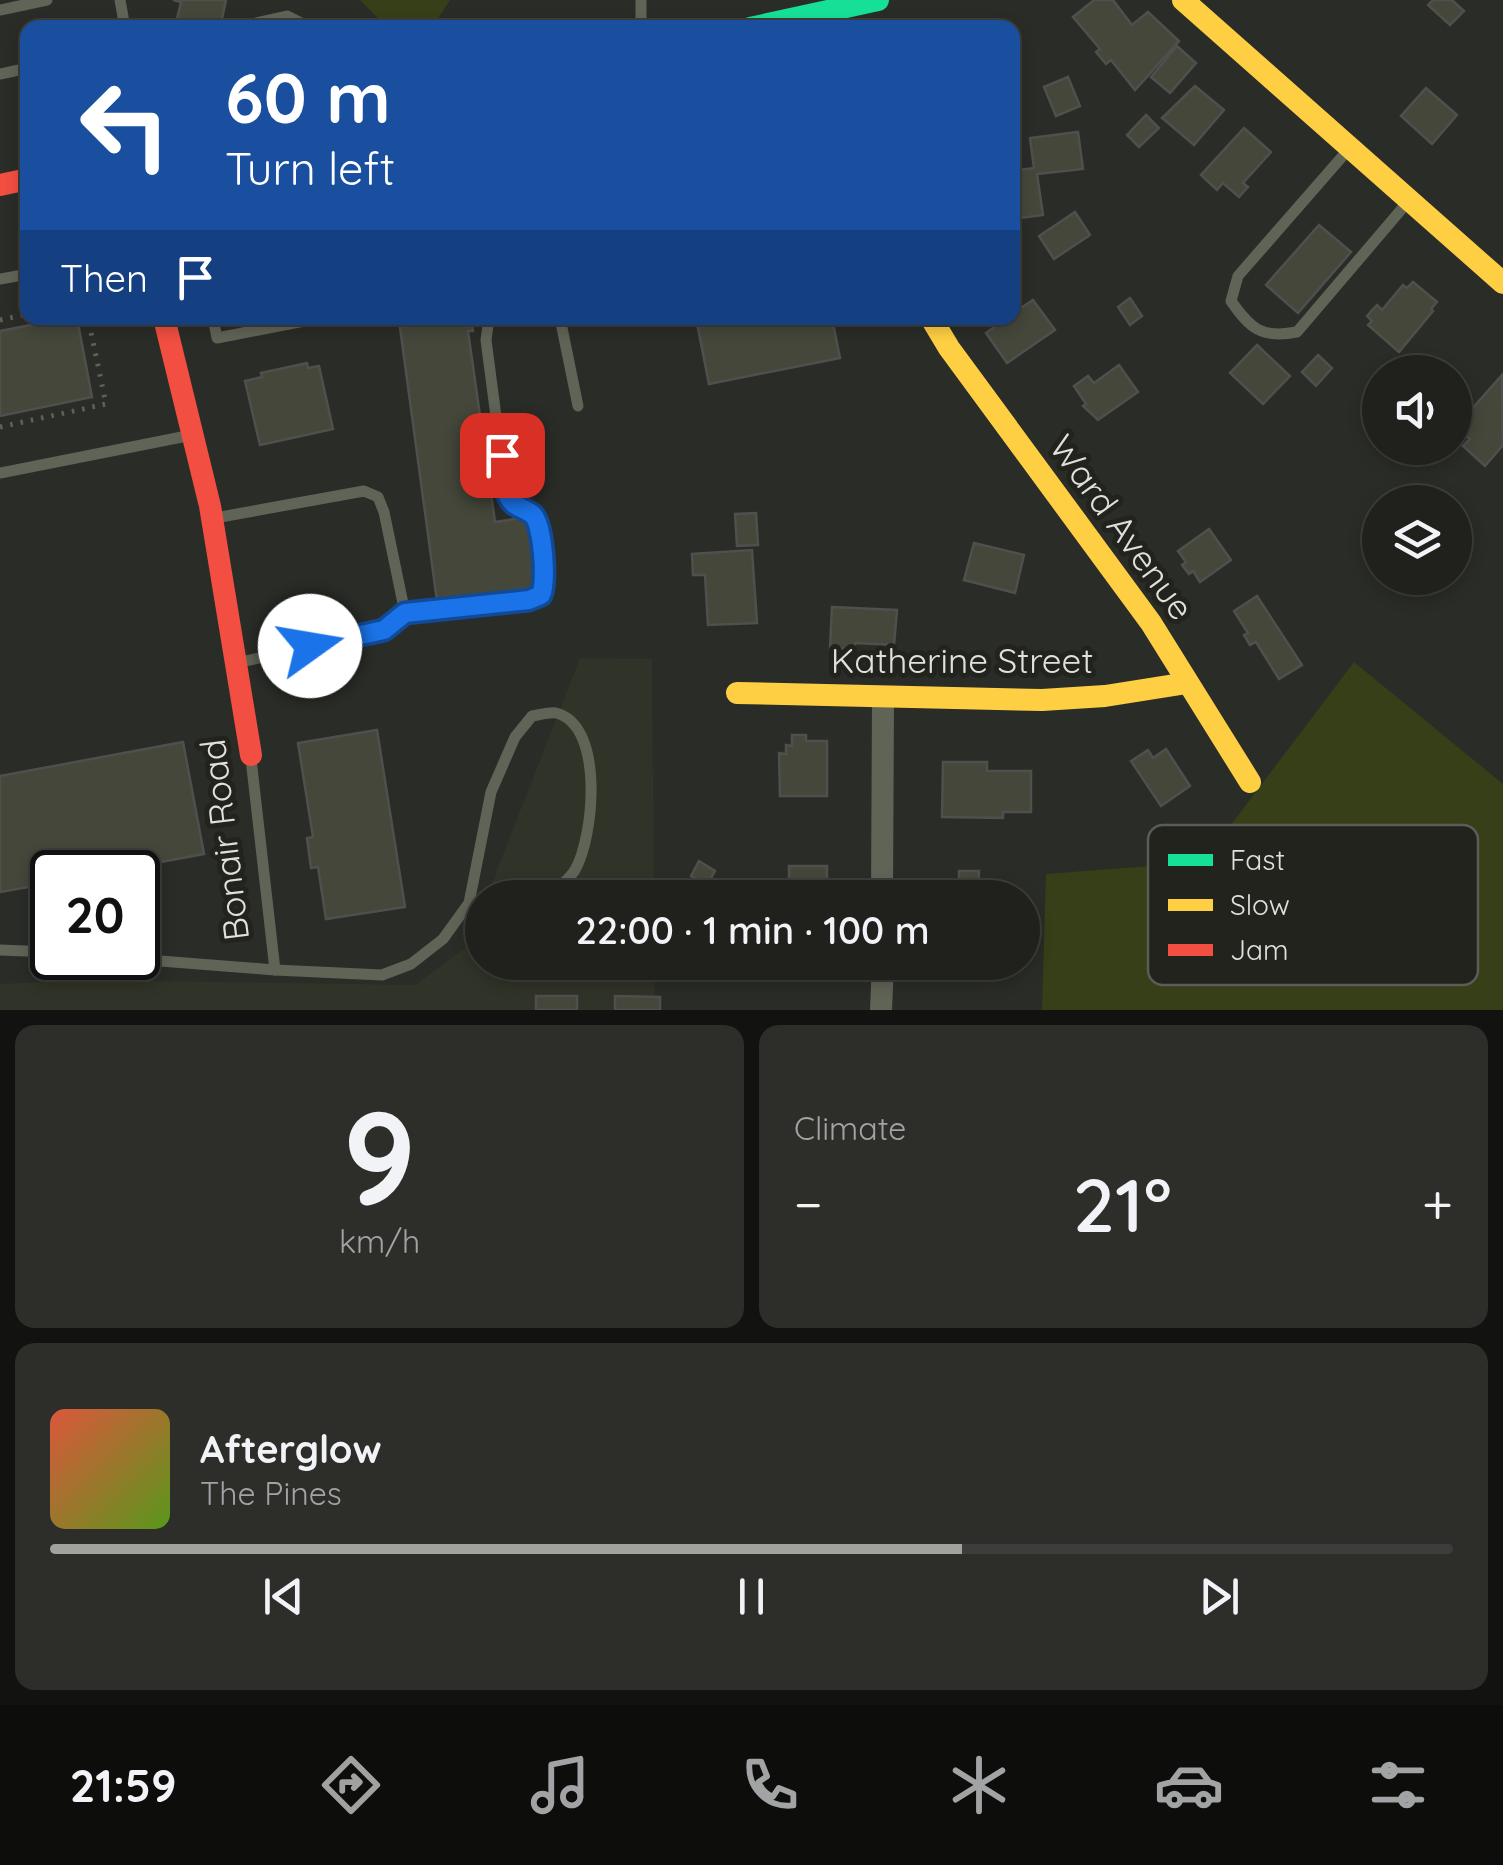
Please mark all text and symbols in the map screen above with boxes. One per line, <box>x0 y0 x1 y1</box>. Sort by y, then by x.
text: 60 m <box>225 53 391 141</box>
icon: left <box>60 60 190 190</box>
text: Turn left <box>225 140 395 196</box>
icon: arrive <box>168 250 223 305</box>
text: Then <box>60 254 148 302</box>
map controls <box>1362 355 1472 595</box>
button: sound <box>1362 355 1472 465</box>
pin <box>460 413 545 498</box>
street label: Ward Avenue <box>1040 426 1204 628</box>
icon: arrive <box>475 428 530 483</box>
button: layers <box>1362 485 1472 595</box>
position arrow <box>258 594 362 698</box>
street label: Katherine Street <box>831 638 1093 682</box>
street label: Bonair Road <box>190 737 258 943</box>
legend <box>1148 825 1478 985</box>
text: Fast <box>1230 842 1285 877</box>
speed limit sign: 20 <box>30 850 160 980</box>
text: Slow <box>1230 887 1290 922</box>
text: 22:00 · 1 min · 100 m <box>575 906 930 954</box>
text: Jam <box>1230 932 1289 967</box>
text: 9 <box>343 1074 416 1237</box>
text: Climate <box>794 1108 906 1148</box>
text: 21° <box>1073 1157 1172 1251</box>
text: − <box>794 1169 823 1238</box>
text: + <box>1422 1169 1453 1238</box>
text: km/h <box>339 1221 420 1261</box>
text: Afterglow <box>200 1425 382 1473</box>
text: The Pines <box>200 1473 342 1513</box>
icon: previous <box>256 1569 311 1624</box>
icon: pause <box>724 1569 779 1624</box>
icon: next <box>1192 1569 1247 1624</box>
icon: directions <box>316 1750 386 1820</box>
icon: music <box>525 1750 595 1820</box>
icon: phone <box>735 1750 805 1820</box>
icon: climate <box>944 1750 1014 1820</box>
icon: car <box>1154 1750 1224 1820</box>
icon: filters <box>1363 1750 1433 1820</box>
text: 21:59 <box>70 1757 177 1813</box>

